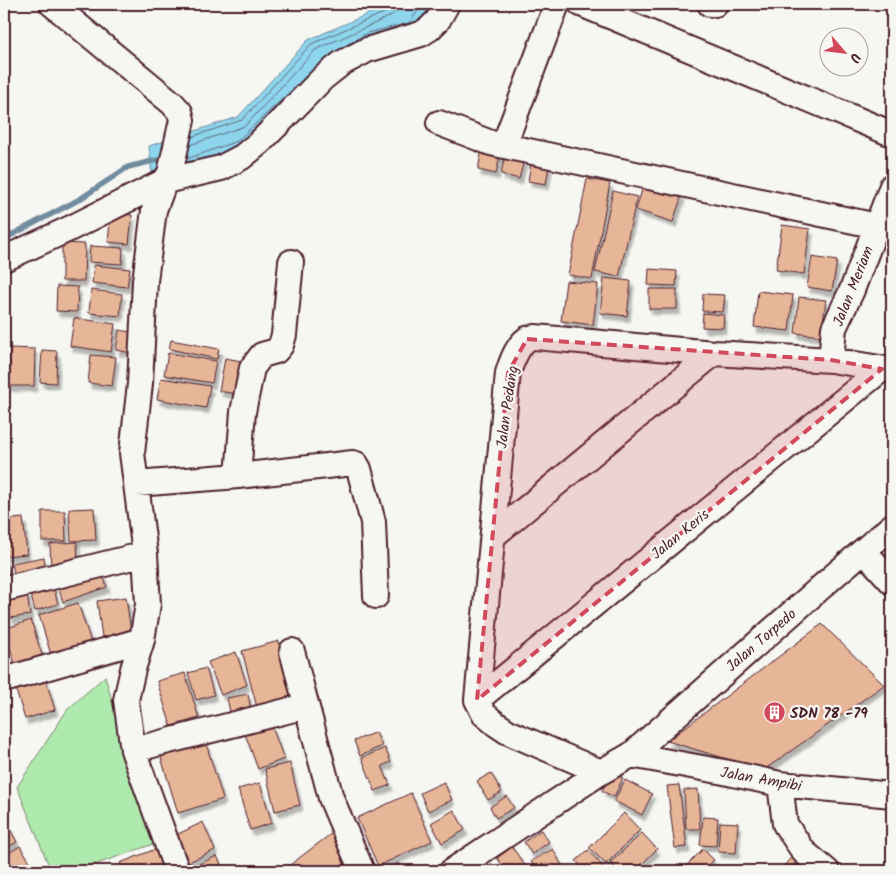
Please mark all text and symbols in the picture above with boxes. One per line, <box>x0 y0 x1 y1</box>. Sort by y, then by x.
north arrow <box>818 28 868 78</box>
text: U <box>843 49 866 67</box>
street label: Jalan Meriam <box>827 242 881 330</box>
street label: Jalan Pedang <box>490 364 526 450</box>
street label: Jalan Keris <box>646 503 716 566</box>
street label: Jalan Torpedo <box>721 603 802 678</box>
building icon: SDN 78 -79 <box>762 701 786 725</box>
place label: SDN 78 -79 <box>790 702 868 726</box>
street label: Jalan Ampibi <box>718 761 805 799</box>

